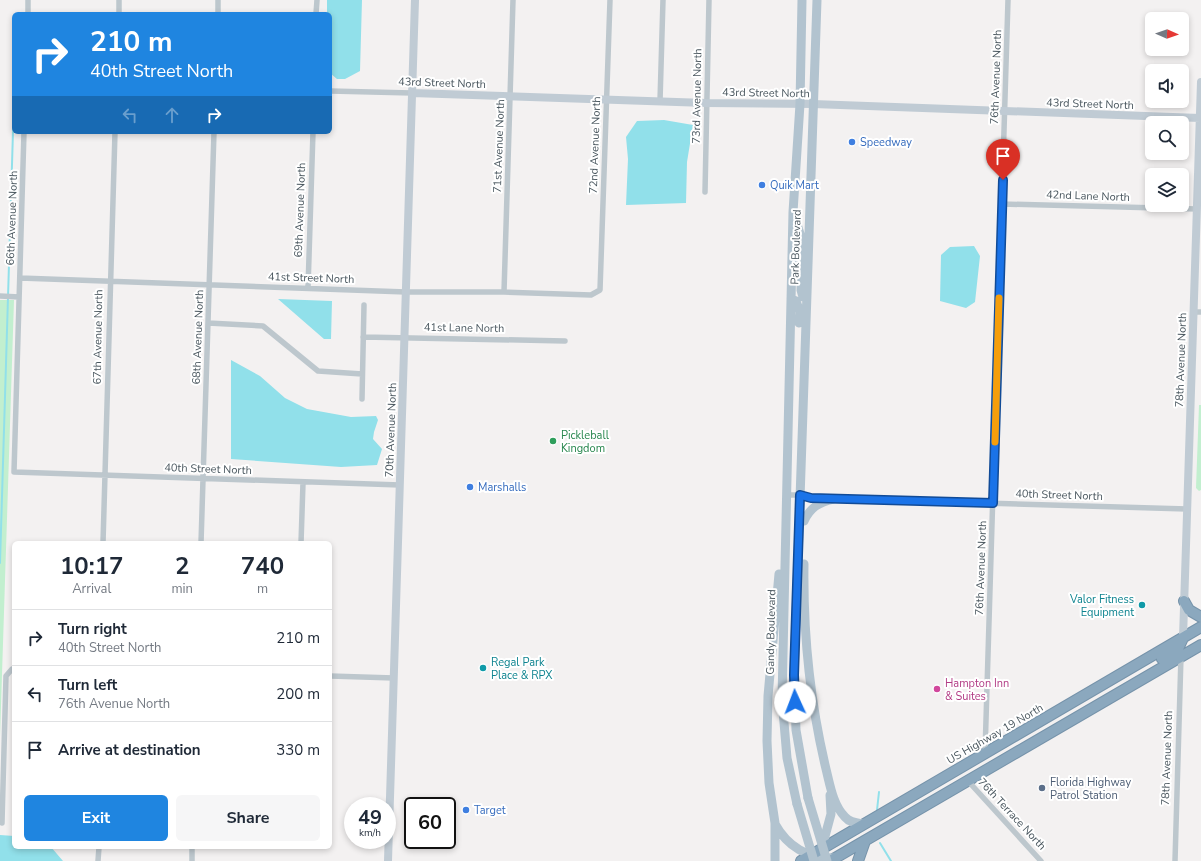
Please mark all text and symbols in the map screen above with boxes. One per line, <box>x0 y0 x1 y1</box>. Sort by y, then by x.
north arrow <box>1145 12 1189 56</box>
map controls <box>1145 12 1189 212</box>
text: 210 m <box>90 23 173 61</box>
icon: right <box>24 28 76 80</box>
street label: 76th Avenue North <box>987 29 1005 125</box>
street label: 73rd Avenue North <box>689 48 705 144</box>
text: 40th Street North <box>90 59 233 83</box>
button: sound <box>1145 64 1189 108</box>
street label: 43rd Street North <box>398 74 486 92</box>
street label: 43rd Street North <box>722 85 810 101</box>
street label: 43rd Street North <box>1046 95 1134 113</box>
street label: 72nd Avenue North <box>586 96 604 194</box>
street label: 71st Avenue North <box>490 99 508 193</box>
icon: left <box>119 104 141 126</box>
icon: ahead <box>161 104 183 126</box>
icon: right <box>203 104 225 126</box>
button: search <box>1145 116 1189 160</box>
place label: Speedway <box>860 135 912 150</box>
marker: Speedway <box>847 137 857 147</box>
pin <box>986 139 1020 180</box>
icon: arrive <box>992 145 1014 167</box>
street label: 69th Avenue North <box>291 162 309 258</box>
button: layers <box>1145 168 1189 212</box>
street label: 66th Avenue North <box>3 170 21 266</box>
place label: Quik Mart <box>770 178 819 193</box>
marker: Quik Mart <box>757 180 767 190</box>
street label: 42nd Lane North <box>1046 187 1130 205</box>
street label: Park Boulevard <box>787 209 805 285</box>
street label: 41st Street North <box>267 269 355 287</box>
street label: 67th Avenue North <box>90 289 106 385</box>
street label: 68th Avenue North <box>189 289 207 385</box>
street label: 78th Avenue North <box>1172 312 1190 408</box>
street label: 41st Lane North <box>424 320 504 336</box>
street label: 70th Avenue North <box>382 382 400 478</box>
place label: Pickleball Kingdom <box>561 428 610 456</box>
marker: Pickleball Kingdom <box>548 436 558 446</box>
street label: 40th Street North <box>164 460 252 478</box>
place label: Marshalls <box>478 480 526 495</box>
marker: Marshalls <box>465 482 475 492</box>
street label: 40th Street North <box>1015 486 1103 504</box>
street label: 76th Avenue North <box>972 520 990 616</box>
text: 10:17 <box>60 550 123 582</box>
text: 2 <box>175 550 189 582</box>
text: 740 <box>241 550 284 582</box>
text: Arrival <box>72 580 111 598</box>
text: min <box>171 580 193 598</box>
text: m <box>257 580 268 598</box>
street label: Gandy Boulevard <box>763 589 779 675</box>
place label: Valor Fitness Equipment <box>1069 592 1134 620</box>
marker: Valor Fitness Equipment <box>1137 600 1147 610</box>
text: Turn right <box>58 619 127 639</box>
icon: right <box>24 627 46 649</box>
text: 210 m <box>276 628 320 648</box>
text: 40th Street North <box>58 639 161 657</box>
place label: Regal Park Place & RPX <box>491 655 553 683</box>
marker: Regal Park Place & RPX <box>478 663 488 673</box>
text: Turn left <box>58 675 117 695</box>
place label: Hampton Inn & Suites <box>945 676 1009 704</box>
position arrow <box>774 681 816 723</box>
icon: left <box>24 683 46 705</box>
text: 200 m <box>276 684 320 704</box>
marker: Hampton Inn & Suites <box>932 684 942 694</box>
text: 76th Avenue North <box>58 695 170 713</box>
street label: US Highway 19 North <box>944 700 1046 768</box>
street label: 78th Avenue North <box>1158 710 1176 806</box>
icon: arrive <box>24 739 46 761</box>
text: Arrive at destination <box>58 740 201 760</box>
text: 330 m <box>276 740 320 760</box>
street label: 76th Terrace North <box>975 775 1049 853</box>
place label: Florida Highway Patrol Station <box>1050 775 1131 803</box>
marker: Florida Highway Patrol Station <box>1037 783 1047 793</box>
button: Exit <box>24 795 168 841</box>
button: Share <box>176 795 320 841</box>
speed limit sign: 60 <box>404 797 456 849</box>
place label: Target <box>474 803 506 818</box>
text: 49 <box>358 804 382 831</box>
marker: Target <box>461 805 471 815</box>
text: km/h <box>359 826 381 840</box>

